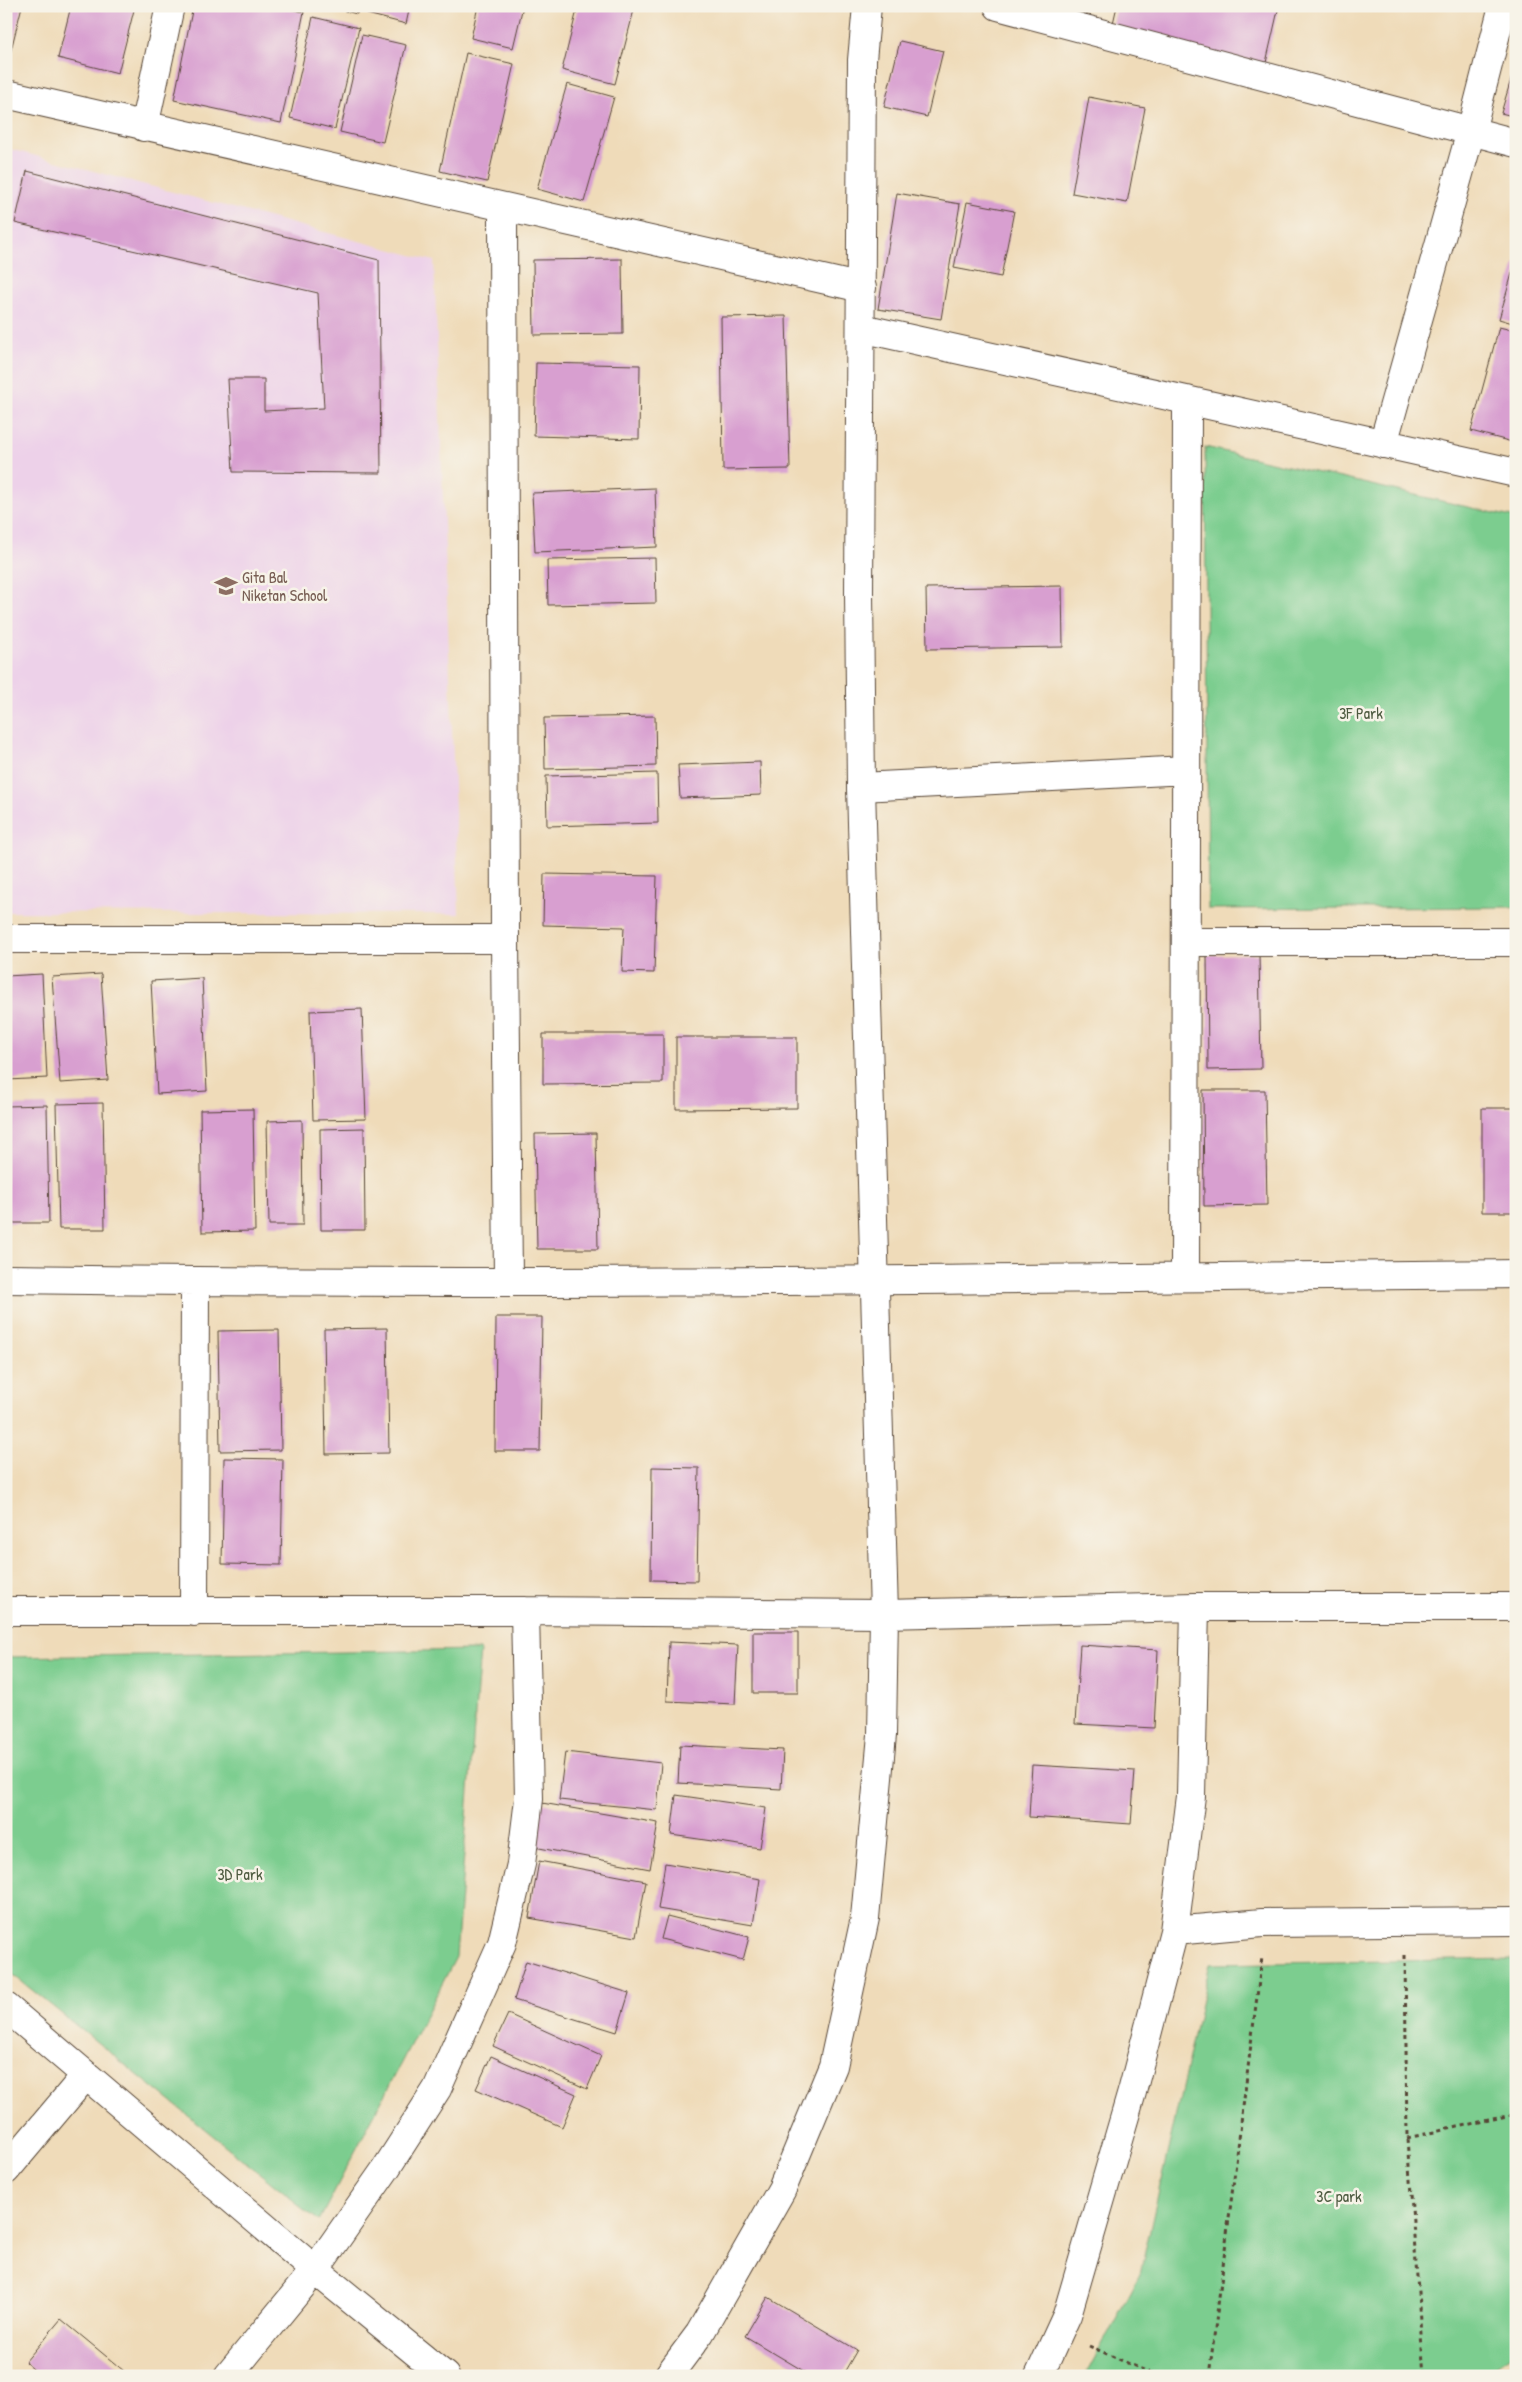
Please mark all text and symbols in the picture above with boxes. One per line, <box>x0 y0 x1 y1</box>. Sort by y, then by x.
place label: Gita Bal Niketan School <box>242 566 328 606</box>
school or university icon: Gita Bal Niketan School <box>213 573 239 599</box>
park label: 3F Park <box>1339 702 1383 724</box>
park label: 3D Park <box>217 1863 263 1885</box>
park label: 3C park <box>1316 2185 1362 2207</box>

